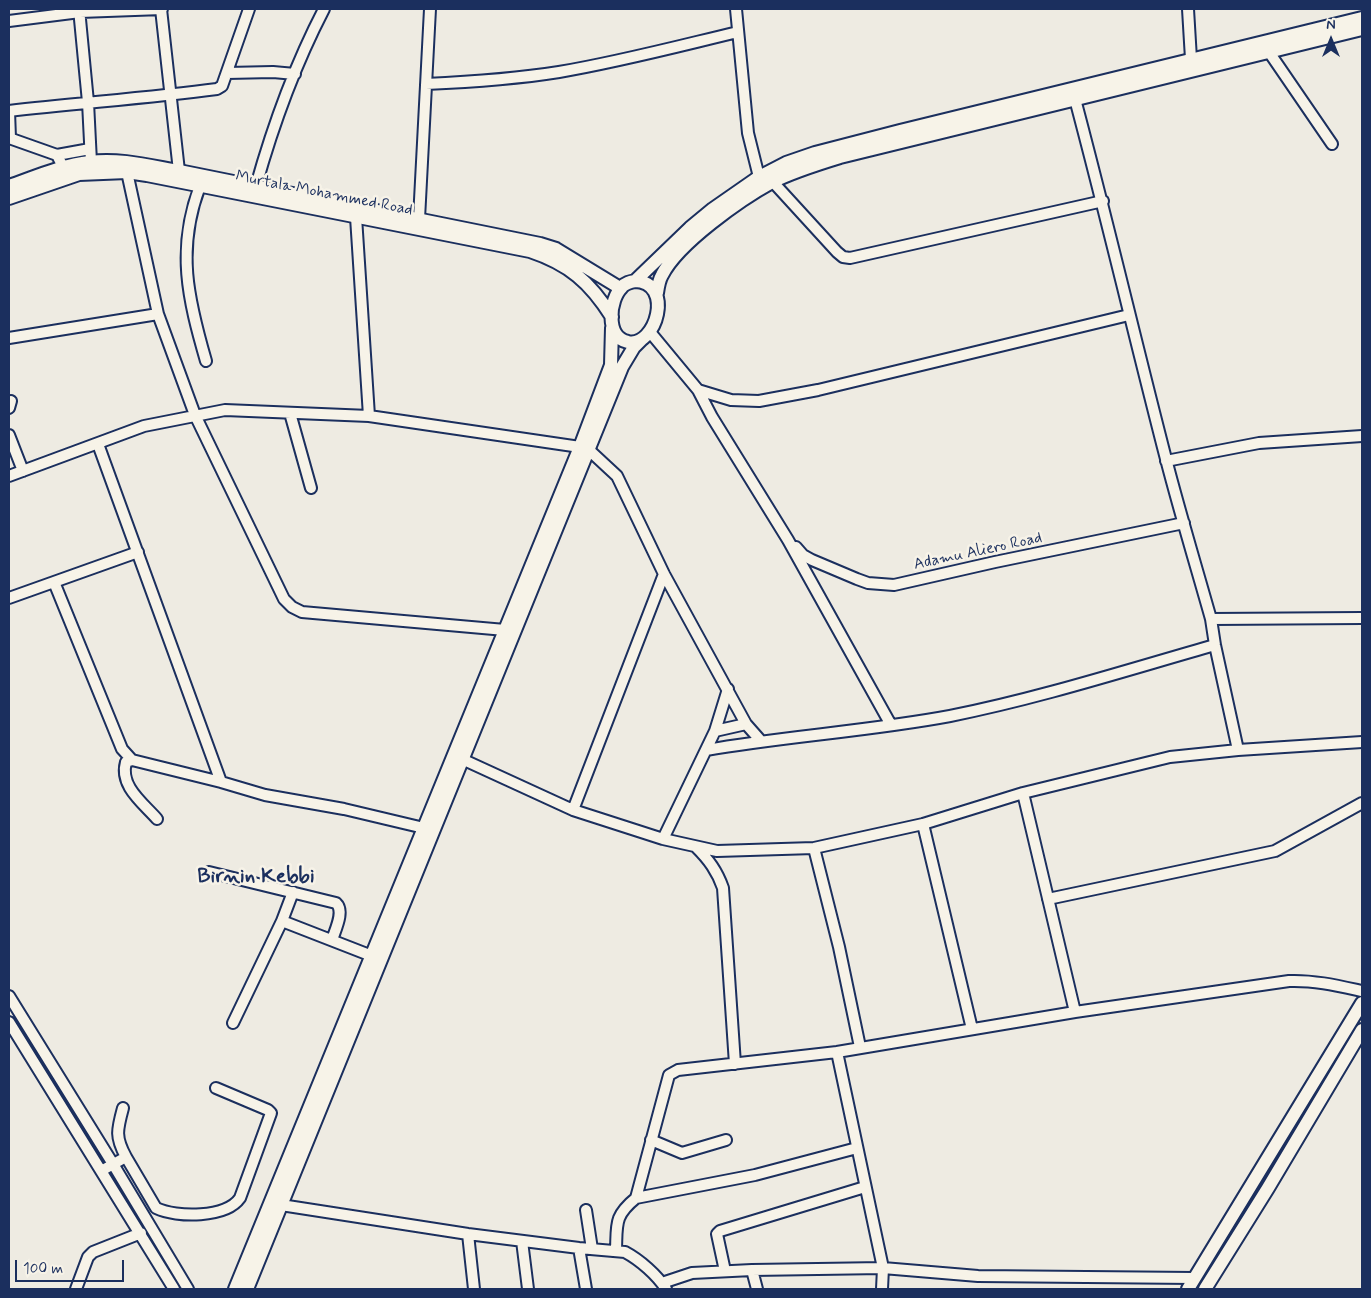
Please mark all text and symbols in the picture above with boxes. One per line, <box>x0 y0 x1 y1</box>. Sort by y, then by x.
north arrow <box>1306 15 1356 65</box>
text: N <box>1326 16 1336 34</box>
street label: Murtala Mohammed Road <box>234 167 414 221</box>
street label: Adamu Aliero Road <box>912 529 1044 575</box>
district label: Birnin Kebbi <box>197 865 315 891</box>
scale bar <box>18 1250 126 1282</box>
text: 100 m <box>23 1259 63 1279</box>

